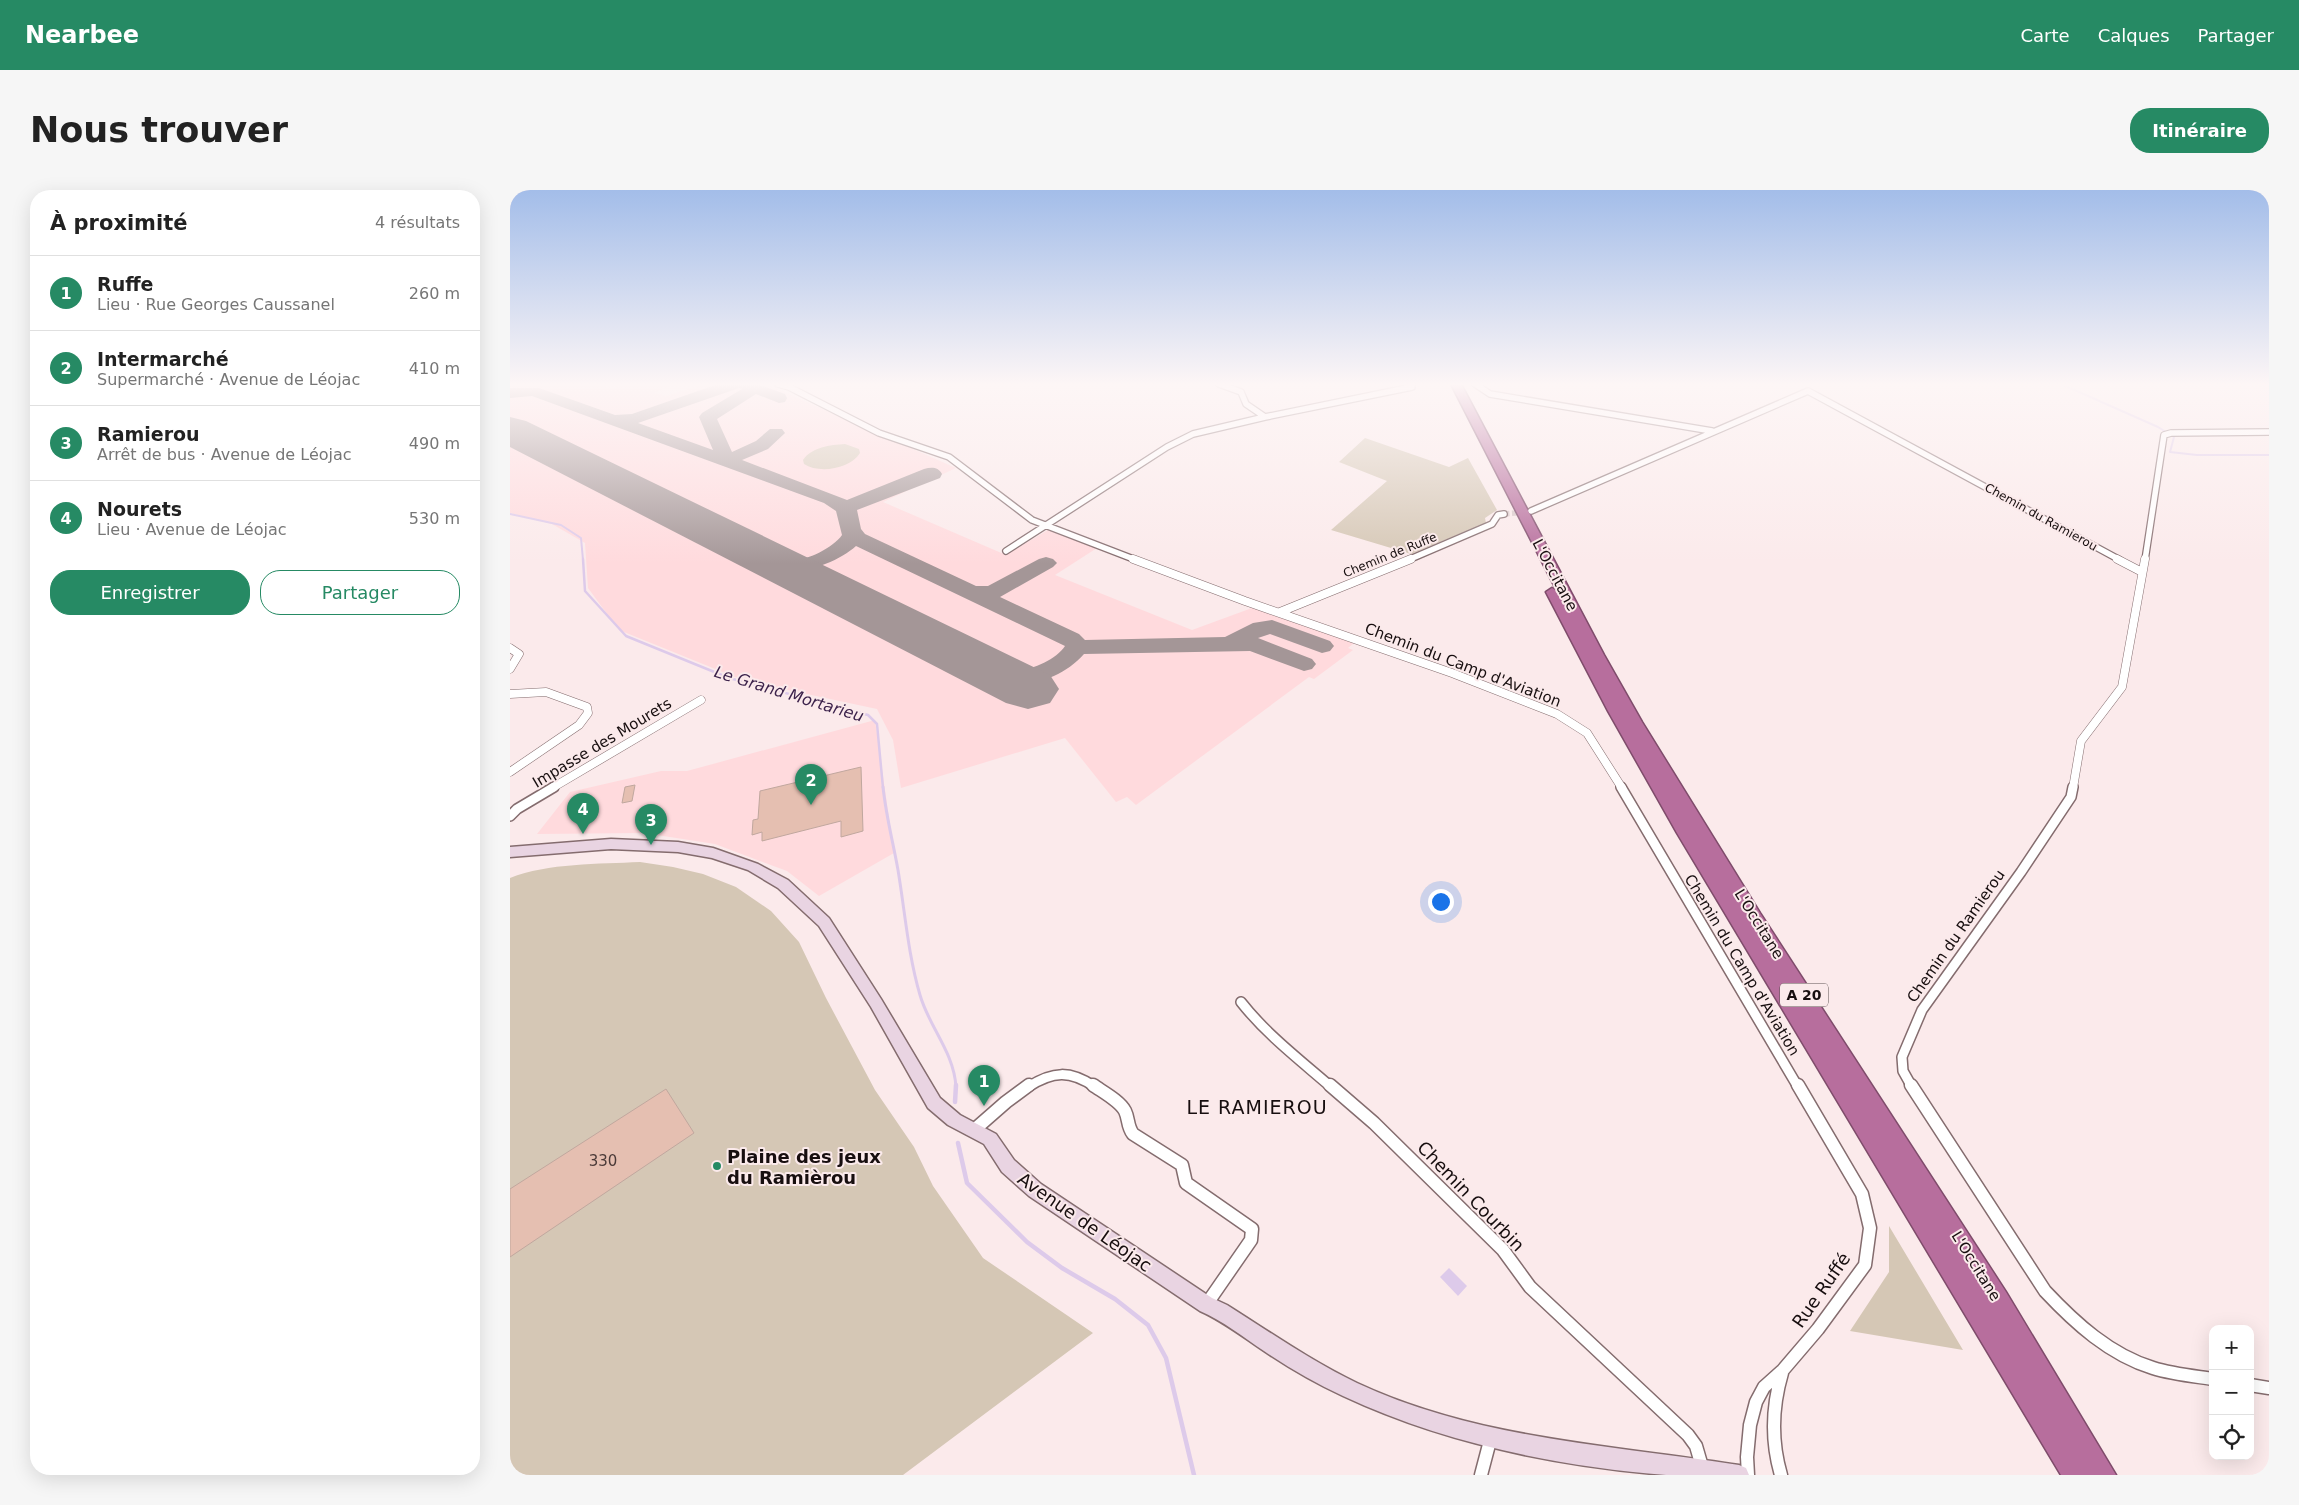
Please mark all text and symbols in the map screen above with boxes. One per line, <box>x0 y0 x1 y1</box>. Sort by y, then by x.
text: Nearbee <box>25 21 139 49</box>
text: Carte <box>2021 25 2070 46</box>
text: Calques <box>2098 25 2170 46</box>
text: Partager <box>2198 25 2274 46</box>
button: Itinéraire <box>2130 108 2269 153</box>
text: Nous trouver <box>30 110 288 150</box>
text: À proximité <box>50 211 187 235</box>
text: 4 résultats <box>375 213 460 232</box>
text: Ruffe <box>97 273 153 295</box>
text: 1 <box>60 284 72 303</box>
text: 260 m <box>409 284 460 303</box>
text: Lieu · Rue Georges Caussanel <box>97 295 335 314</box>
text: Intermarché <box>97 348 229 370</box>
text: 2 <box>60 359 72 378</box>
text: 410 m <box>409 359 460 378</box>
text: Supermarché · Avenue de Léojac <box>97 370 360 389</box>
text: Ramierou <box>97 423 200 445</box>
text: 3 <box>60 434 72 453</box>
text: 490 m <box>409 434 460 453</box>
text: Arrêt de bus · Avenue de Léojac <box>97 445 352 464</box>
street label: Chemin du Ramierou <box>1982 480 2100 554</box>
text: Nourets <box>97 498 182 520</box>
text: 4 <box>60 509 72 528</box>
text: 530 m <box>409 509 460 528</box>
text: Lieu · Avenue de Léojac <box>97 520 287 539</box>
street label: Chemin de Ruffe <box>1341 530 1439 580</box>
street label: L'Occitane <box>1529 536 1581 614</box>
button: Enregistrer <box>50 570 250 615</box>
button: Partager <box>260 570 460 615</box>
street label: Chemin du Camp d'Aviation <box>1362 619 1564 711</box>
water label: Le Grand Mortarieu <box>712 662 866 726</box>
street label: Impasse des Mourets <box>529 694 675 792</box>
pin: 2 <box>795 764 827 805</box>
pin: 4 <box>567 793 599 834</box>
pin: 3 <box>635 804 667 845</box>
street label: Chemin du Ramierou <box>1903 866 2009 1006</box>
street label: Chemin du Camp d'Aviation <box>1681 871 1803 1059</box>
street label: L'Occitane <box>1730 886 1788 962</box>
your location <box>1428 889 1454 915</box>
road number: A 20 <box>1780 984 1828 1006</box>
pin: 1 <box>968 1065 1000 1106</box>
district label: LE RAMIEROU <box>1186 1096 1328 1118</box>
street label: Chemin Courbin <box>1413 1137 1529 1255</box>
place label: Plaine des jeux du Ramièrou <box>727 1146 881 1188</box>
house number: 330 <box>589 1152 617 1170</box>
marker: Plaine des jeux du Ramièrou <box>711 1160 723 1172</box>
street label: Avenue de Léojac <box>1014 1168 1156 1276</box>
street label: L'Occitane <box>1947 1228 2005 1304</box>
street label: Rue Ruffé <box>1788 1249 1854 1331</box>
map controls <box>2209 1325 2254 1460</box>
button: + <box>2209 1325 2254 1370</box>
button: − <box>2209 1370 2254 1415</box>
button: locate <box>2209 1415 2254 1460</box>

